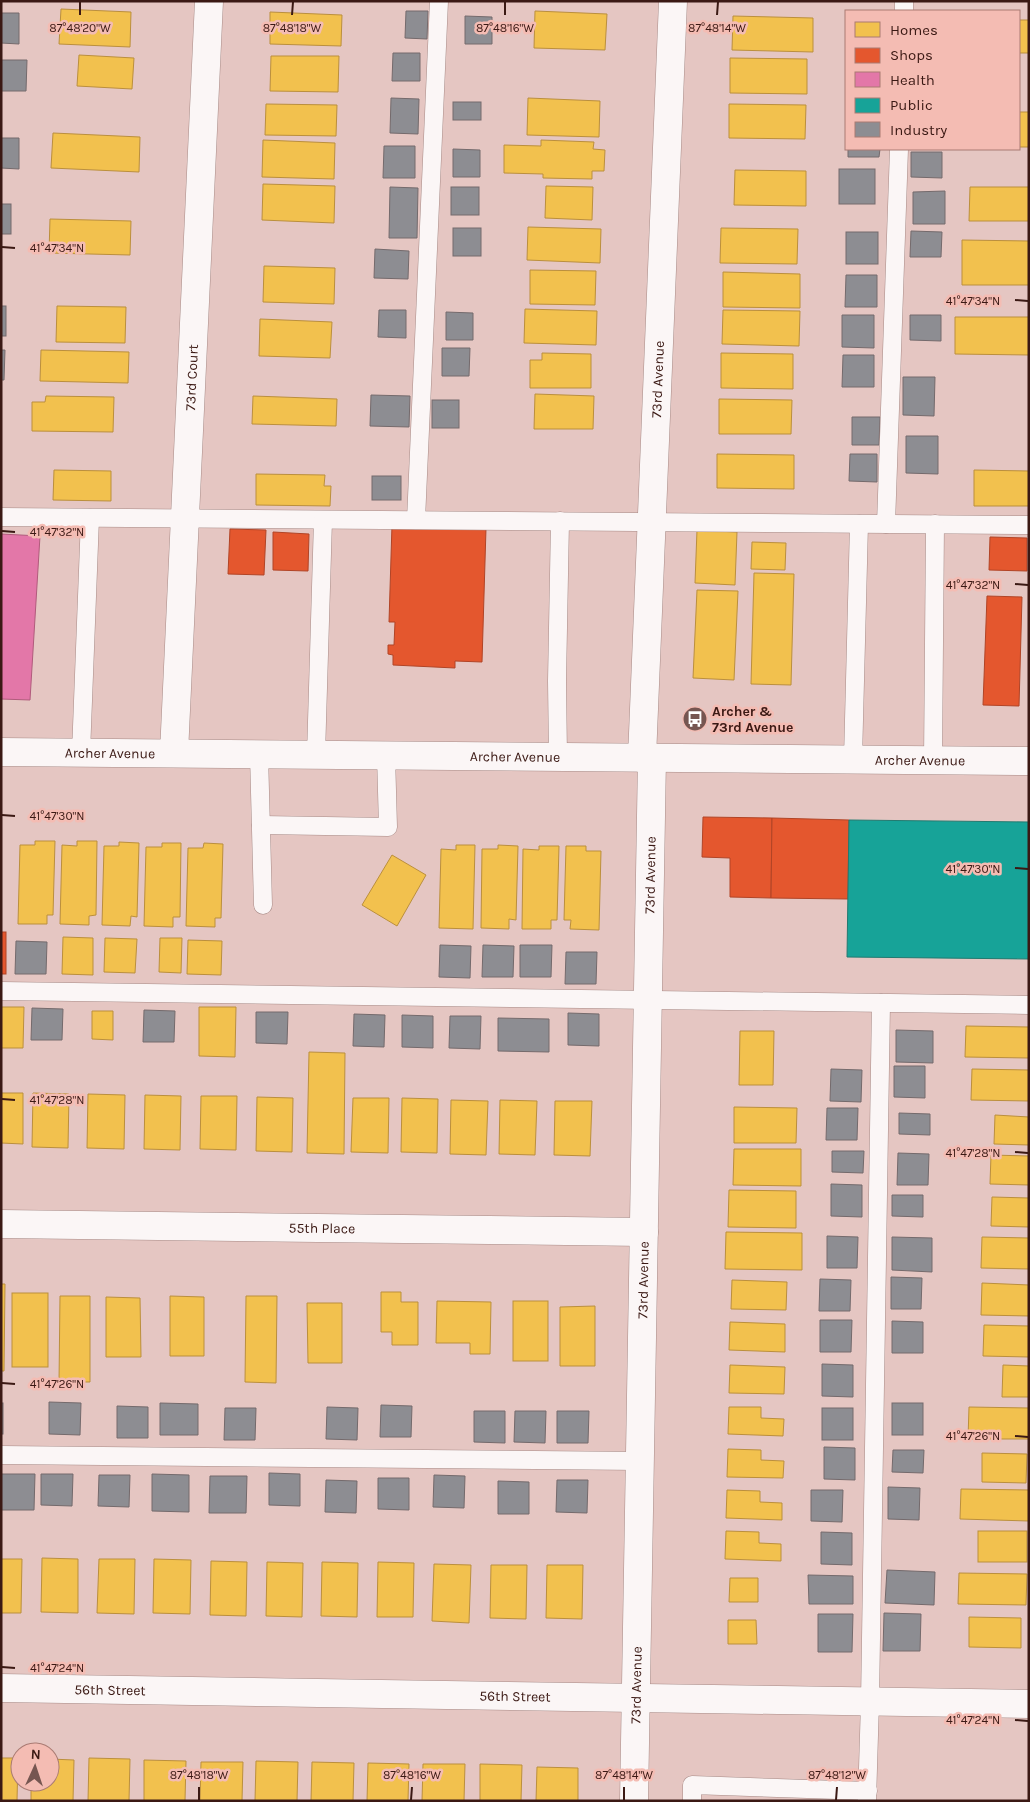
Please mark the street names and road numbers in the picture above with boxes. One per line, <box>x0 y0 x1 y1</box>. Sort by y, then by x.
street label: 73rd Avenue <box>648 340 668 418</box>
street label: 73rd Court <box>182 344 202 411</box>
street label: Archer Avenue <box>65 745 155 762</box>
street label: Archer Avenue <box>470 748 560 766</box>
street label: Archer Avenue <box>875 752 965 769</box>
street label: 73rd Avenue <box>641 836 660 914</box>
street label: 55th Place <box>289 1220 355 1237</box>
street label: 73rd Avenue <box>634 1241 653 1319</box>
street label: 73rd Avenue <box>627 1646 646 1724</box>
street label: 56th Street <box>74 1681 146 1699</box>
street label: 56th Street <box>479 1687 551 1706</box>

